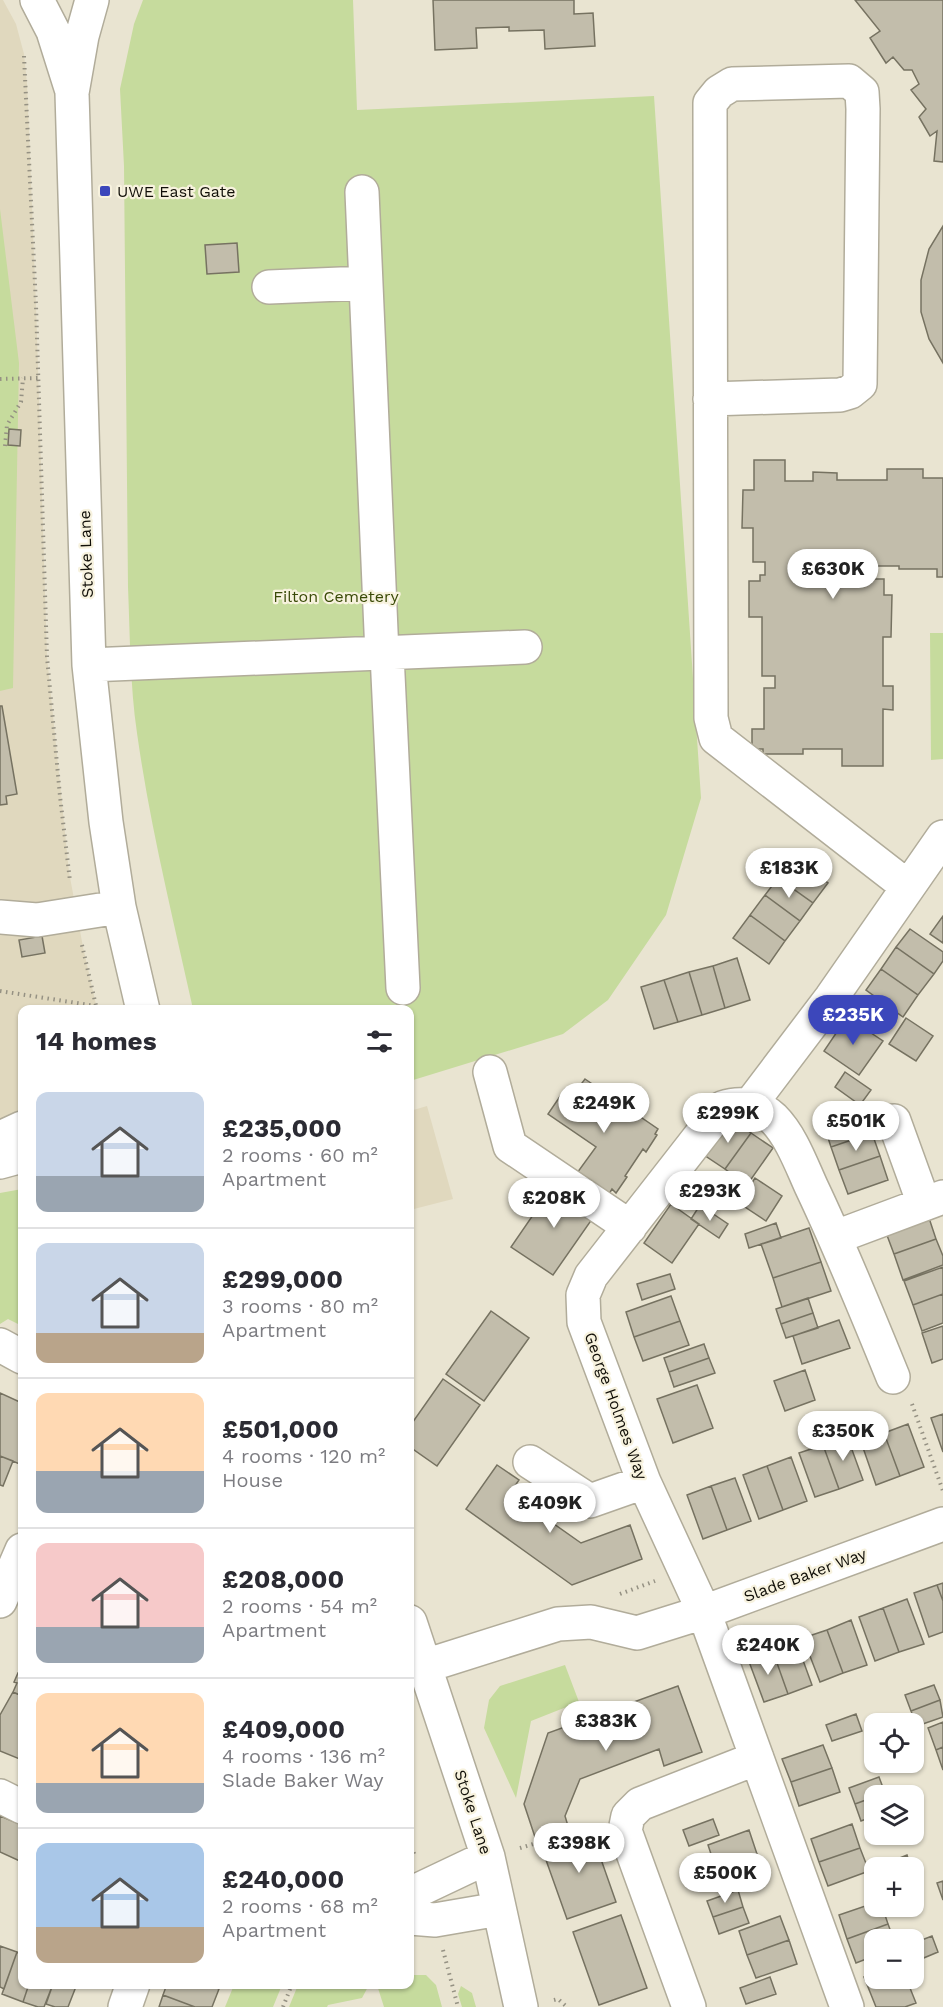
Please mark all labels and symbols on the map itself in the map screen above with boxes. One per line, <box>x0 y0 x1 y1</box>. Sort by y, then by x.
place label: UWE East Gate <box>117 182 235 201</box>
marker: UWE East Gate <box>98 184 112 198</box>
street label: Stoke Lane <box>75 510 97 598</box>
pin: £630K <box>791 549 875 600</box>
park label: Filton Cemetery <box>273 587 399 606</box>
pin: £183K <box>747 848 831 899</box>
pin: £235K <box>811 995 895 1046</box>
pin: £249K <box>562 1083 646 1134</box>
pin: £299K <box>686 1093 770 1144</box>
pin: £501K <box>814 1101 898 1152</box>
pin: £293K <box>668 1171 752 1222</box>
pin: £208K <box>512 1178 596 1229</box>
street label: George Holmes Way <box>580 1330 652 1483</box>
pin: £350K <box>801 1411 885 1462</box>
pin: £409K <box>508 1483 592 1534</box>
street label: Slade Baker Way <box>741 1544 870 1606</box>
pin: £240K <box>726 1625 810 1676</box>
pin: £383K <box>564 1701 648 1752</box>
street label: Stoke Lane <box>450 1767 496 1857</box>
pin: £398K <box>537 1823 621 1874</box>
pin: £500K <box>683 1853 767 1904</box>

